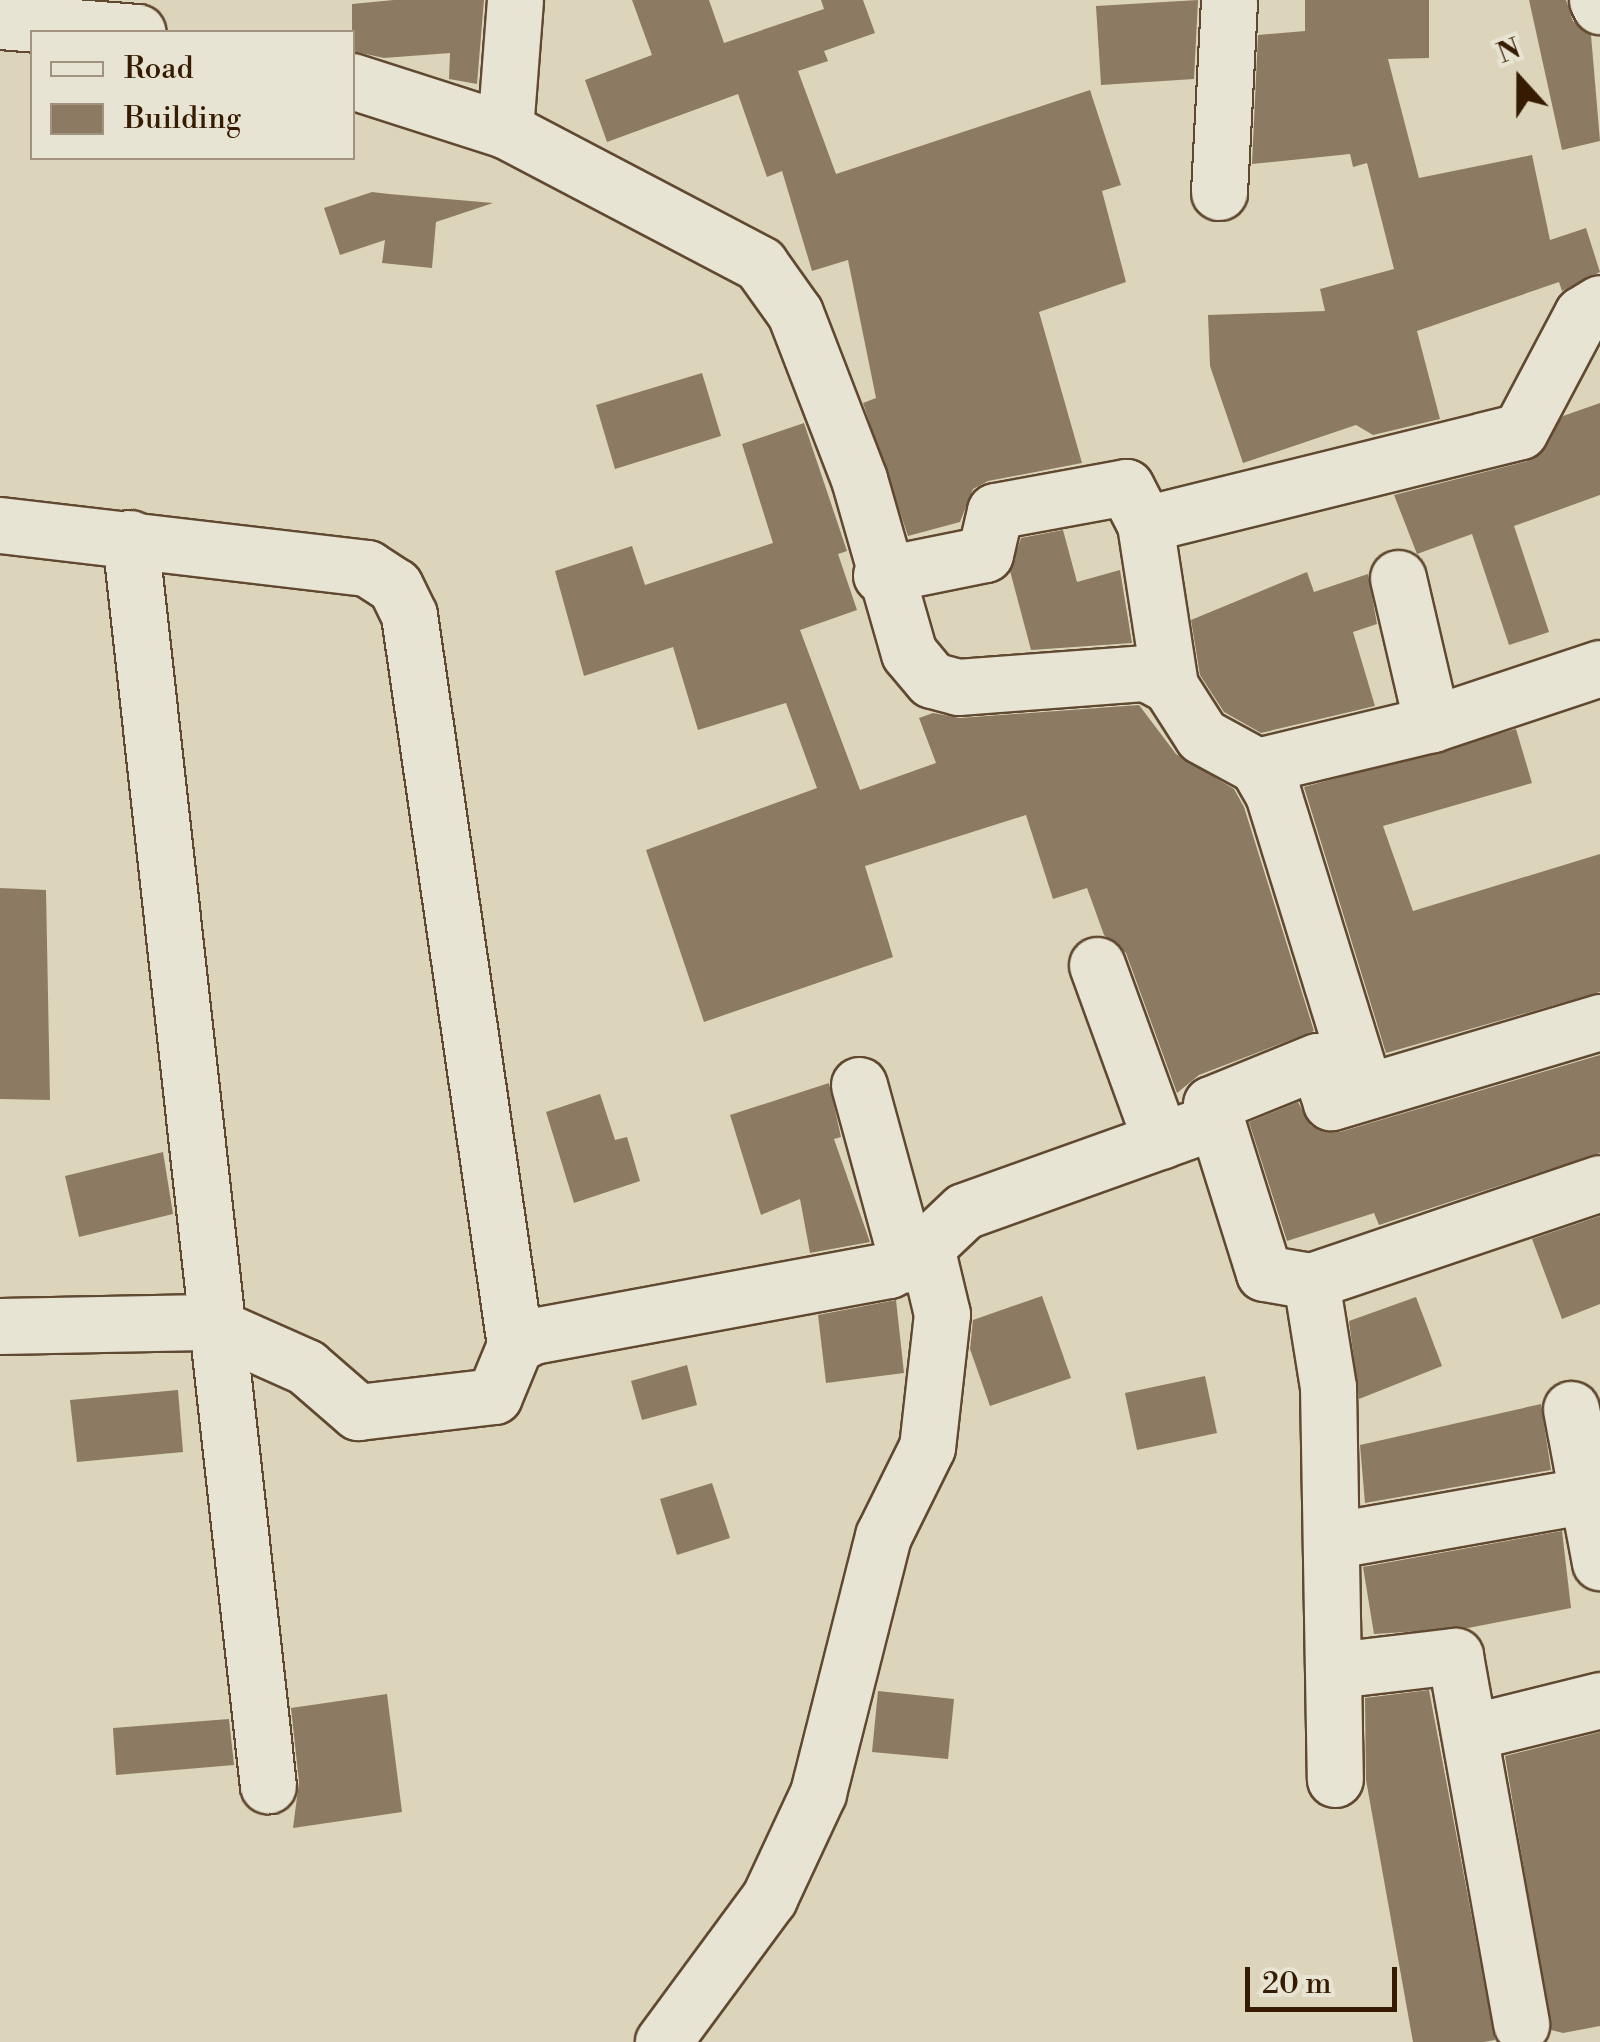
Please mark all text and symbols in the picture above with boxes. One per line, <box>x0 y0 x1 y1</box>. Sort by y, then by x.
legend <box>30 30 355 160</box>
north arrow <box>1470 30 1570 130</box>
text: N <box>1492 31 1526 72</box>
text: Road <box>124 50 194 88</box>
text: Building <box>124 100 241 138</box>
scale bar <box>1250 1947 1402 2009</box>
text: 20 m <box>1262 1965 1331 2003</box>

